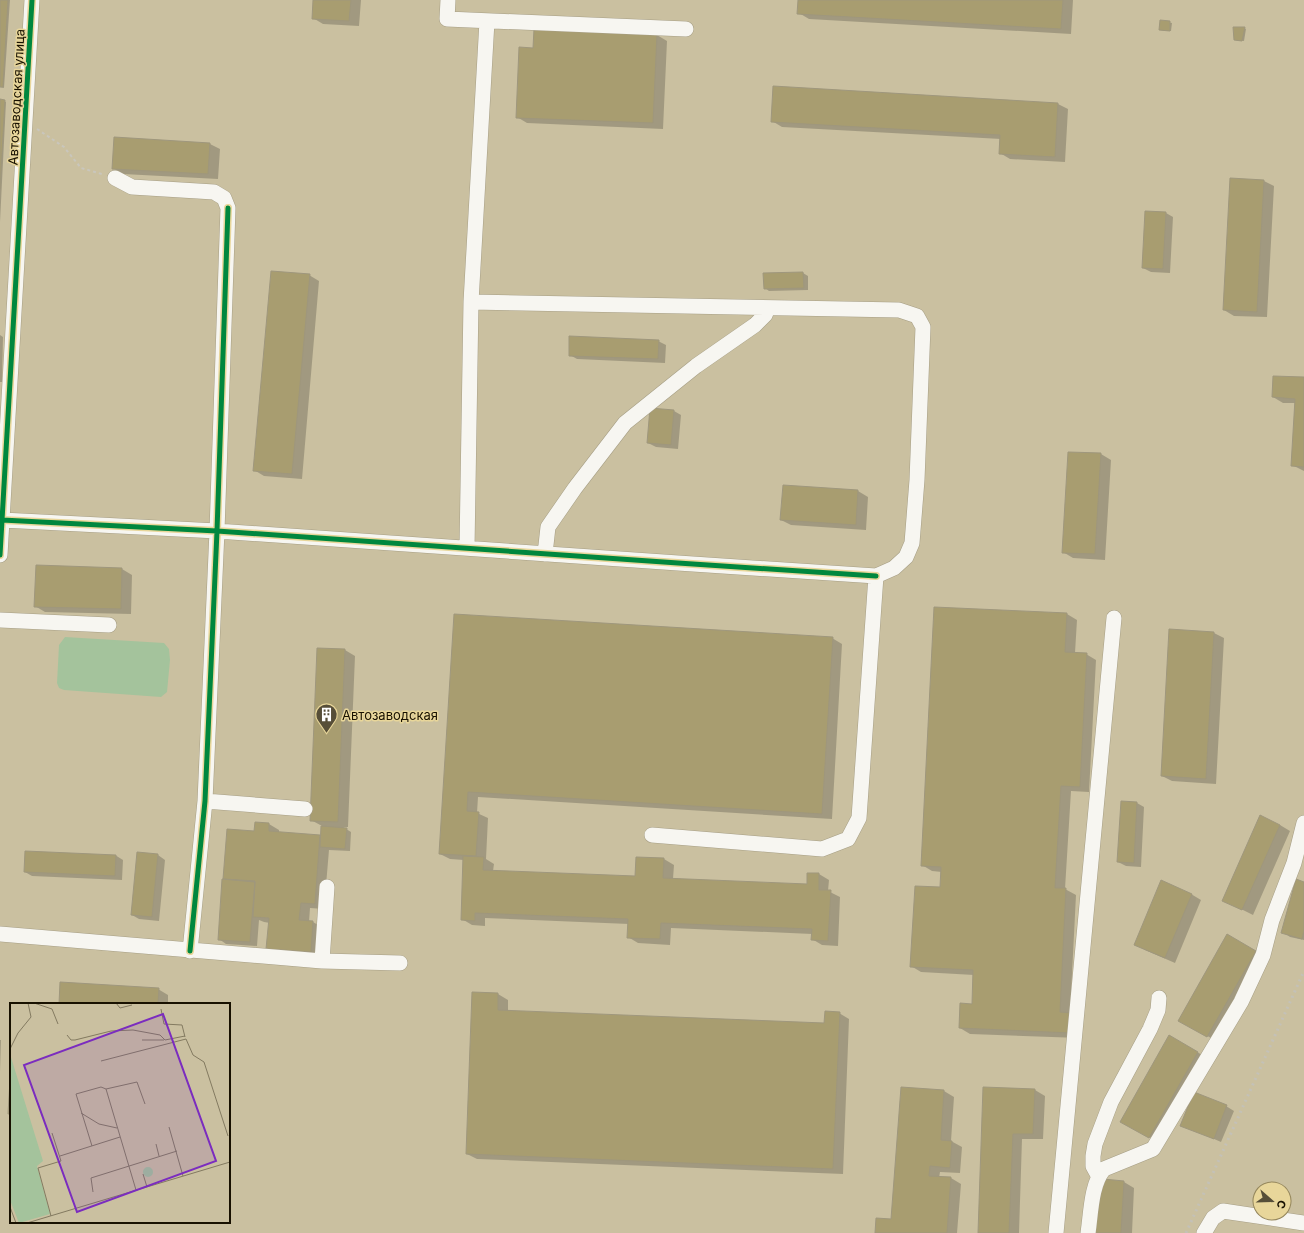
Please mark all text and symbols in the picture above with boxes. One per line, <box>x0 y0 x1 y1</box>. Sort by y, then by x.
street label: Автозаводская улица <box>4 28 28 166</box>
building icon: Автозаводская <box>314 702 340 735</box>
place label: Автозаводская <box>342 707 438 723</box>
inset map <box>10 1003 230 1223</box>
north arrow <box>1252 1181 1292 1221</box>
text: С <box>1273 1198 1289 1211</box>

